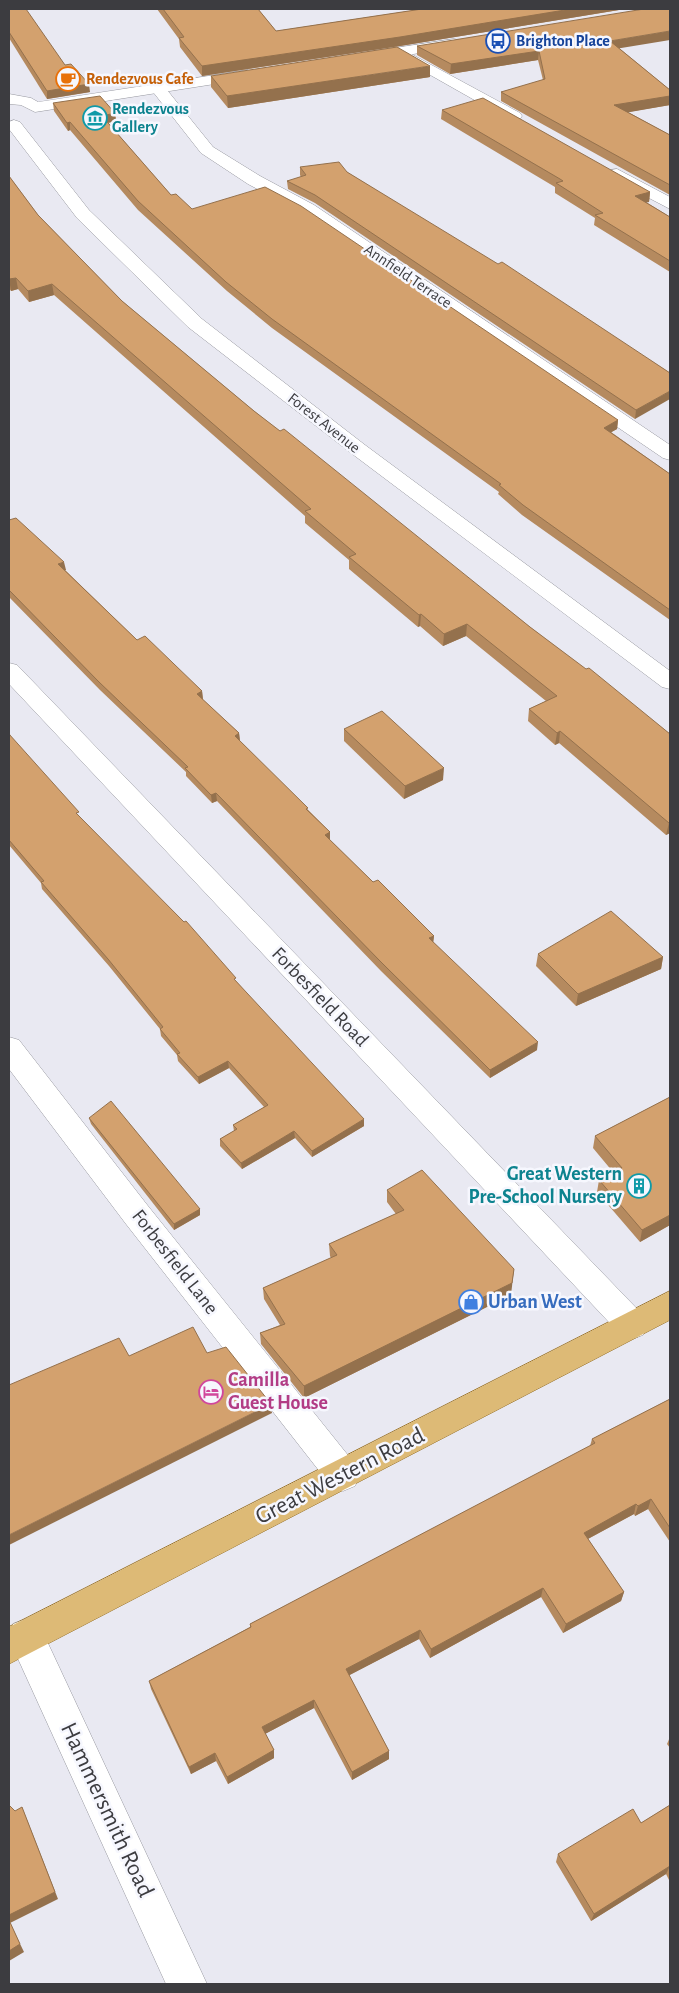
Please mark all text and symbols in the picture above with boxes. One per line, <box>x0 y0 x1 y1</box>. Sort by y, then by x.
bus stop icon: Brighton Place <box>485 28 511 54</box>
place label: Brighton Place <box>516 33 610 49</box>
cafe icon: Rendezvous Cafe <box>55 66 81 92</box>
place label: Rendezvous Cafe <box>86 71 194 87</box>
place label: Rendezvous Gallery <box>112 101 189 136</box>
museum icon: Rendezvous Gallery <box>82 105 108 131</box>
street label: Annfield Terrace <box>361 241 455 311</box>
street label: Forest Avenue <box>285 390 363 456</box>
street label: Forbesfield Road <box>268 943 372 1051</box>
place label: Great Western Pre-School Nursery <box>469 1164 622 1207</box>
building icon: Great Western Pre-School Nursery <box>626 1173 652 1199</box>
street label: Forbesfield Lane <box>128 1206 222 1318</box>
shop icon: Urban West <box>458 1289 484 1315</box>
place label: Urban West <box>488 1292 582 1312</box>
place label: Camilla Guest House <box>228 1370 328 1413</box>
hotel icon: Camilla Guest House <box>198 1379 224 1405</box>
street label: Great Western Road <box>252 1423 428 1529</box>
street label: Hammersmith Road <box>56 1719 158 1901</box>

